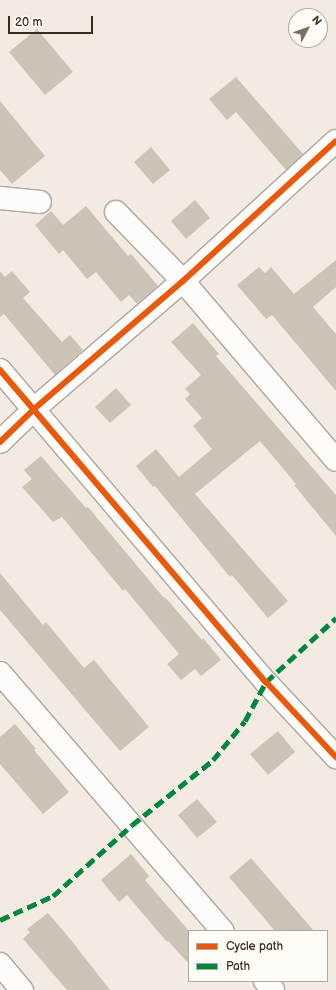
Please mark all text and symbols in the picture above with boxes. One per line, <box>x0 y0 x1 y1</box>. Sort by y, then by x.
scale bar <box>10 8 95 34</box>
north arrow <box>288 8 328 48</box>
text: N <box>309 13 324 28</box>
text: 20 m <box>15 15 42 30</box>
legend <box>188 930 328 982</box>
text: Cycle path <box>226 939 283 954</box>
text: Path <box>226 959 250 974</box>

